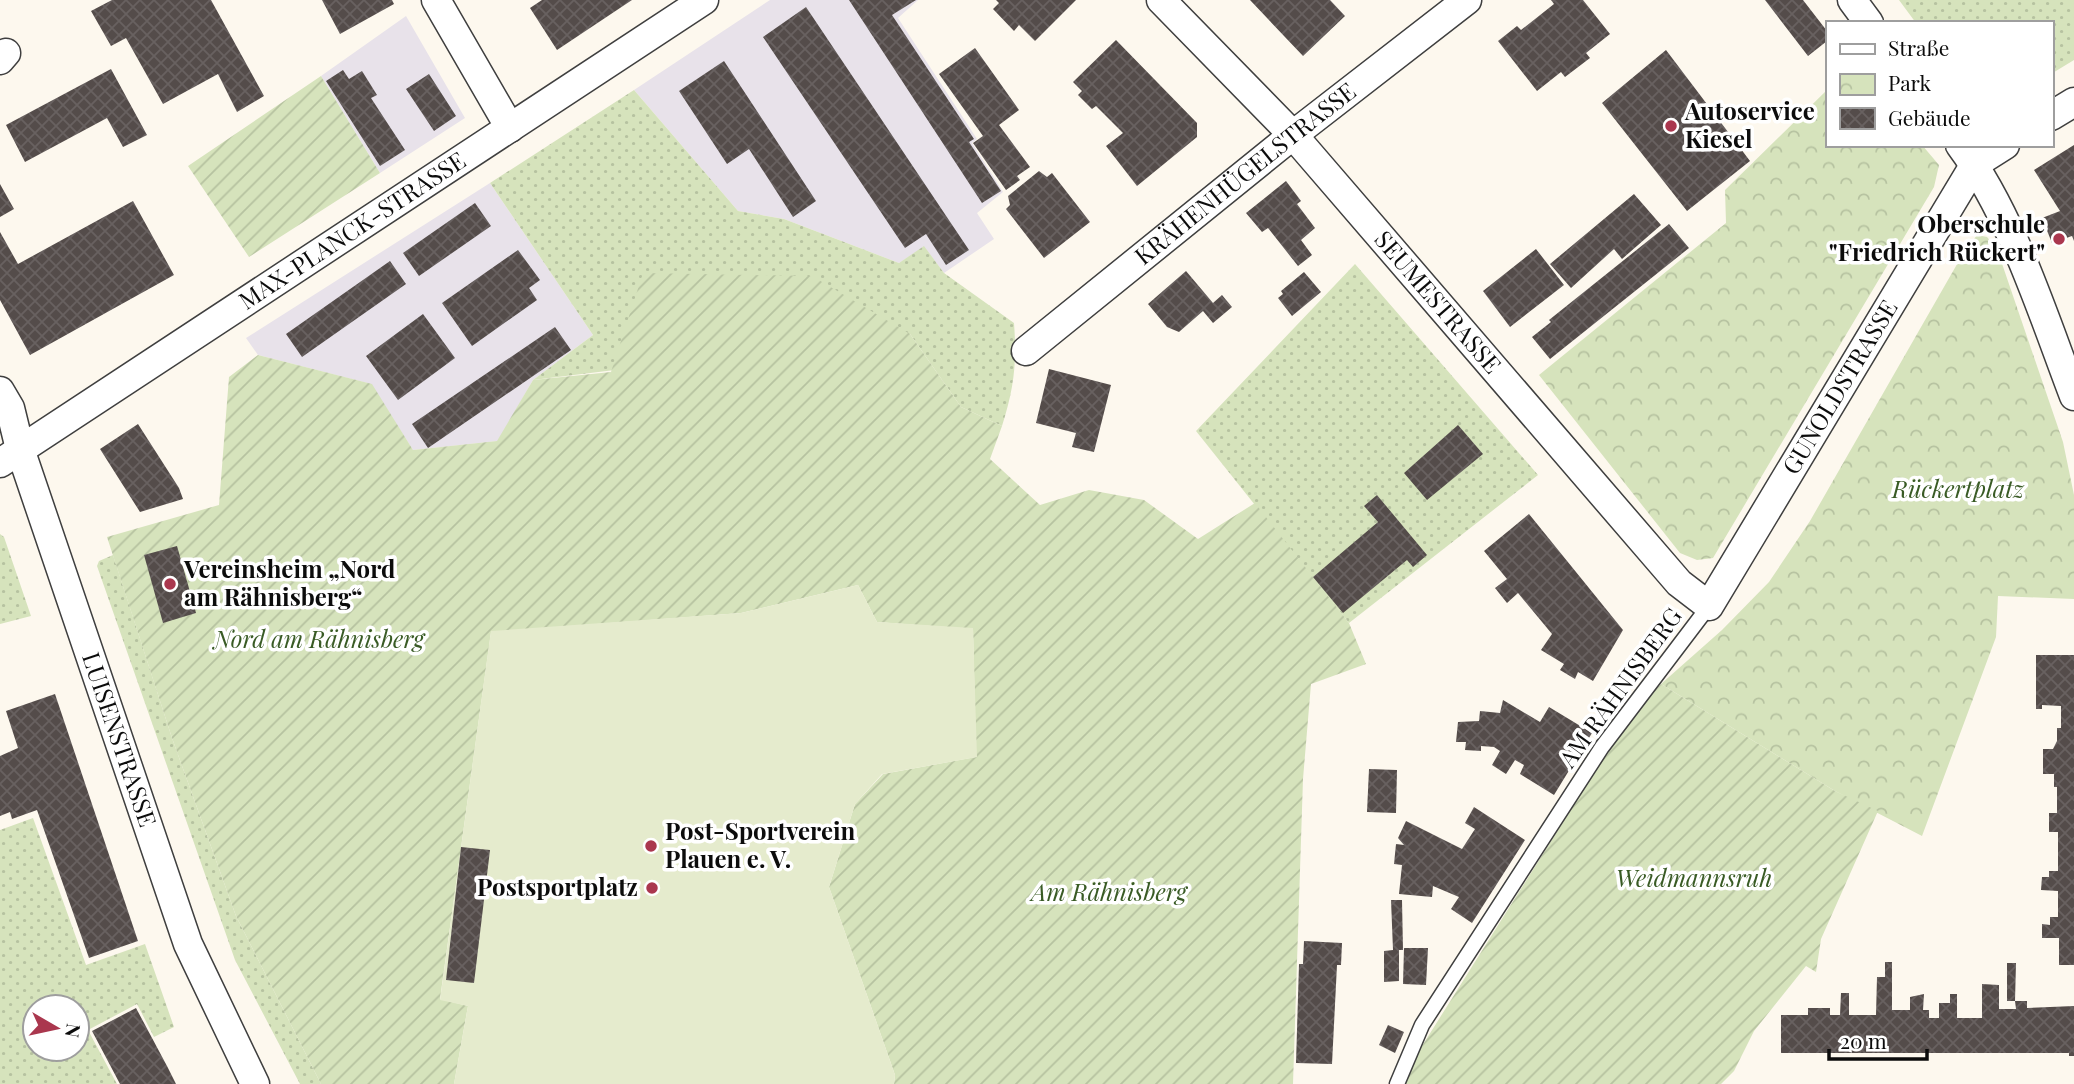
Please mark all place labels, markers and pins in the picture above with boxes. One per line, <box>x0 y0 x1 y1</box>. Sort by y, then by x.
place label: Autoservice Kiesel <box>1684 94 1815 154</box>
marker: Autoservice Kiesel <box>1663 118 1679 134</box>
place label: Oberschule "Friedrich Rückert" <box>1829 207 2045 267</box>
marker: Oberschule "Friedrich Rückert" <box>2051 231 2067 247</box>
place label: Vereinsheim „Nord am Rähnisberg“ <box>183 552 395 612</box>
marker: Vereinsheim „Nord am Rähnisberg“ <box>162 576 178 592</box>
place label: Post-Sportverein Plauen e. V. <box>665 814 856 874</box>
marker: Post-Sportverein Plauen e. V. <box>643 838 659 854</box>
place label: Postsportplatz <box>477 870 638 902</box>
marker: Postsportplatz <box>644 880 660 896</box>

